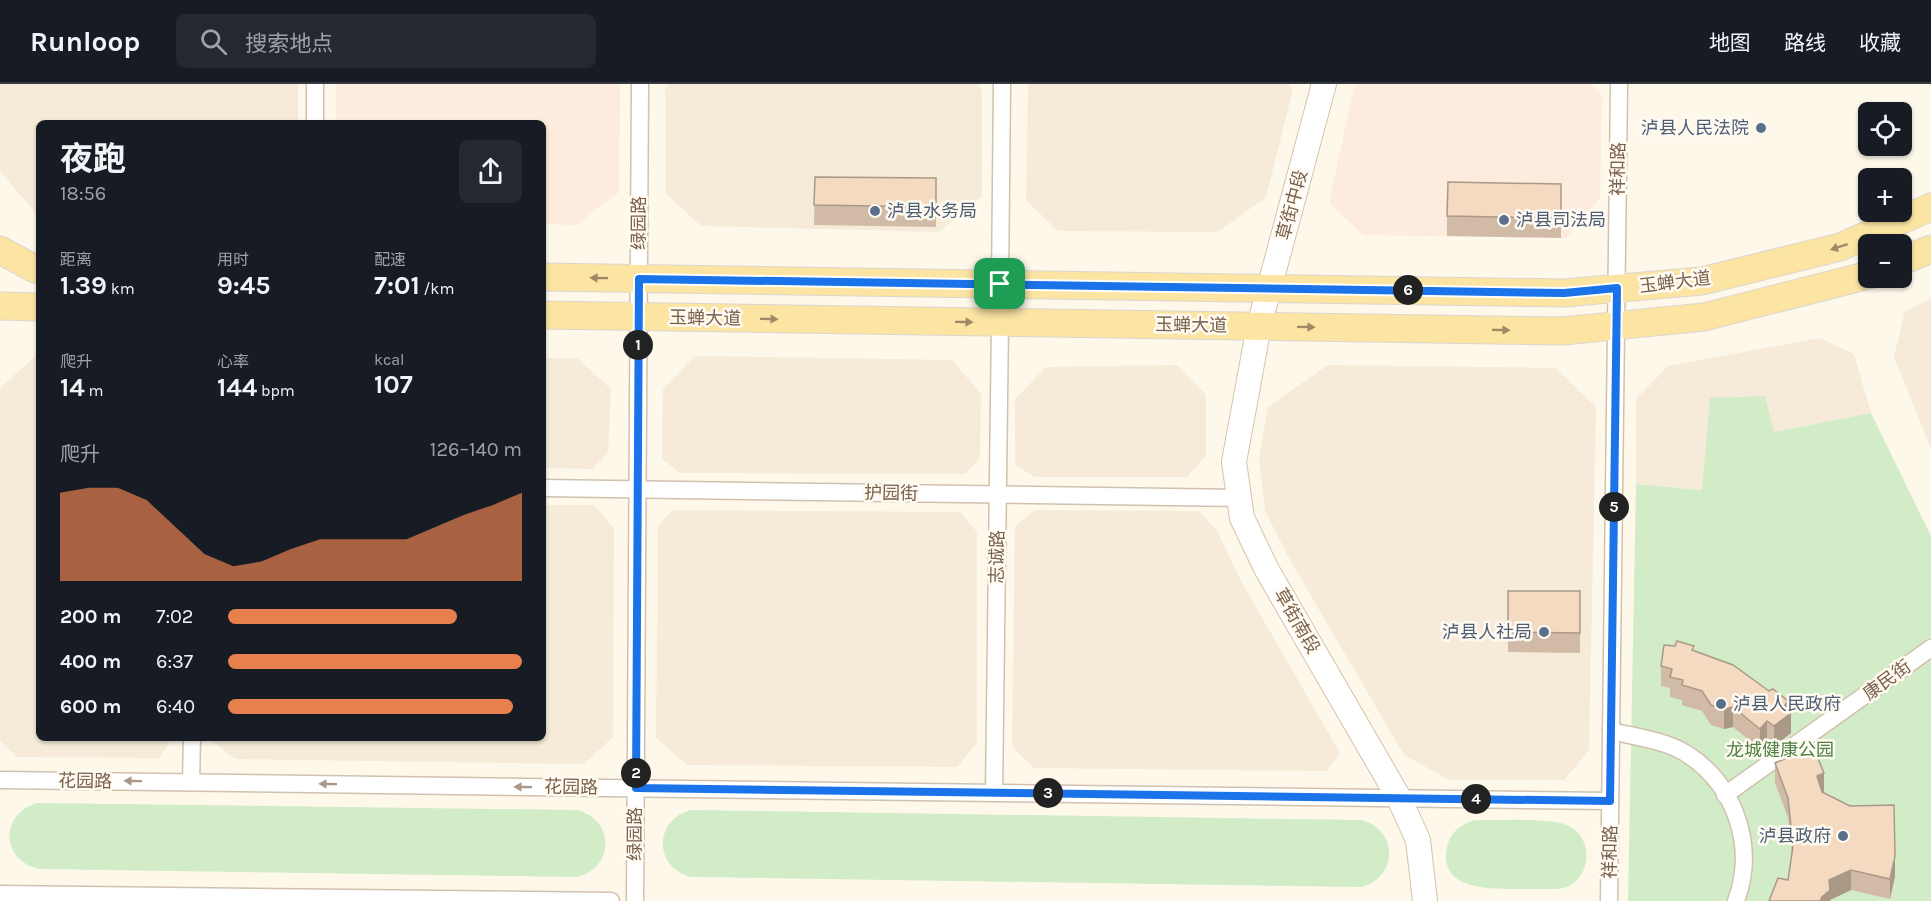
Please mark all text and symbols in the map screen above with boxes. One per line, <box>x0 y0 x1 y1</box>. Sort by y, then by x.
search box <box>176 14 596 68</box>
text: Runloop <box>30 25 140 58</box>
icon: search <box>197 25 230 58</box>
text: 搜索地点 <box>245 31 333 57</box>
text: 地图 <box>1709 31 1751 55</box>
text: 路线 <box>1784 31 1826 55</box>
text: 收藏 <box>1859 31 1901 55</box>
map controls <box>1858 102 1912 288</box>
button: locate <box>1858 102 1912 156</box>
place label: 泸县人民法院 <box>1641 117 1749 139</box>
marker: 泸县人民法院 <box>1754 121 1768 135</box>
text: 夜跑 <box>60 140 126 178</box>
button: share <box>459 140 522 203</box>
street label: 祥和路 <box>1607 142 1629 196</box>
street label: 草街中段 <box>1272 167 1312 243</box>
button: + <box>1858 168 1912 222</box>
text: 18:56 <box>60 182 106 205</box>
street label: 绿园路 <box>628 196 650 250</box>
place label: 泸县水务局 <box>887 200 977 222</box>
marker: 泸县水务局 <box>868 204 882 218</box>
place label: 泸县司法局 <box>1516 209 1606 231</box>
marker: 泸县司法局 <box>1497 213 1511 227</box>
button: − <box>1858 234 1912 288</box>
one-way arrow <box>1830 242 1848 252</box>
text: 距离 <box>60 250 92 269</box>
text: 用时 <box>217 250 249 269</box>
text: 配速 <box>374 250 406 269</box>
pin <box>974 258 1025 309</box>
icon: arrive <box>983 267 1016 300</box>
street label: 玉蝉大道 <box>1638 267 1712 297</box>
text: 1.39 <box>60 270 107 301</box>
text: 9:45 <box>217 270 270 301</box>
text: 7:01 <box>374 270 420 301</box>
one-way arrow <box>589 273 608 283</box>
pin: 6 <box>1393 275 1423 305</box>
text: km <box>107 279 135 298</box>
text: /km <box>420 279 454 298</box>
text: 6 <box>1403 280 1413 299</box>
street label: 玉蝉大道 <box>669 306 741 330</box>
street label: 玉蝉大道 <box>1155 313 1227 337</box>
one-way arrow <box>760 314 779 323</box>
one-way arrow <box>955 317 974 326</box>
one-way arrow <box>1297 322 1316 332</box>
one-way arrow <box>1492 325 1511 335</box>
pin: 1 <box>623 330 653 360</box>
text: 1 <box>635 335 641 354</box>
text: kcal <box>374 350 405 369</box>
text: 爬升 <box>60 352 92 371</box>
text: 心率 <box>217 352 249 371</box>
text: 107 <box>374 369 413 400</box>
text: 14 <box>60 372 85 403</box>
text: 144 <box>217 372 257 403</box>
text: m <box>85 381 104 400</box>
text: bpm <box>257 381 295 400</box>
text: 126–140 m <box>430 438 522 461</box>
text: 爬升 <box>60 443 100 466</box>
street label: 护园街 <box>864 482 918 504</box>
pin: 5 <box>1599 492 1629 522</box>
text: 5 <box>1609 497 1619 516</box>
street label: 志诚路 <box>986 530 1008 584</box>
street label: 草街南段 <box>1269 584 1325 658</box>
text: 200 m <box>60 605 121 628</box>
text: 7:02 <box>156 605 193 628</box>
place label: 泸县人社局 <box>1442 621 1532 643</box>
marker: 泸县人社局 <box>1537 625 1551 639</box>
text: 400 m <box>60 650 121 673</box>
text: 6:37 <box>156 650 193 673</box>
street label: 康民街 <box>1859 655 1915 705</box>
place label: 泸县人民政府 <box>1733 693 1841 715</box>
text: 600 m <box>60 695 121 718</box>
text: 6:40 <box>156 695 195 718</box>
marker: 泸县人民政府 <box>1714 697 1728 711</box>
park label: 龙城健康公园 <box>1726 739 1834 761</box>
pin: 2 <box>621 758 651 788</box>
text: 2 <box>631 763 641 782</box>
street label: 花园路 <box>58 770 112 792</box>
one-way arrow <box>123 776 142 786</box>
street label: 花园路 <box>544 776 598 798</box>
pin: 3 <box>1033 778 1063 808</box>
one-way arrow <box>318 779 337 789</box>
one-way arrow <box>513 782 532 791</box>
text: 3 <box>1043 783 1053 802</box>
pin: 4 <box>1461 784 1491 814</box>
text: 4 <box>1471 789 1481 808</box>
street label: 绿园路 <box>624 807 646 861</box>
street label: 祥和路 <box>1599 825 1621 879</box>
place label: 泸县政府 <box>1759 825 1831 847</box>
marker: 泸县政府 <box>1836 829 1850 843</box>

